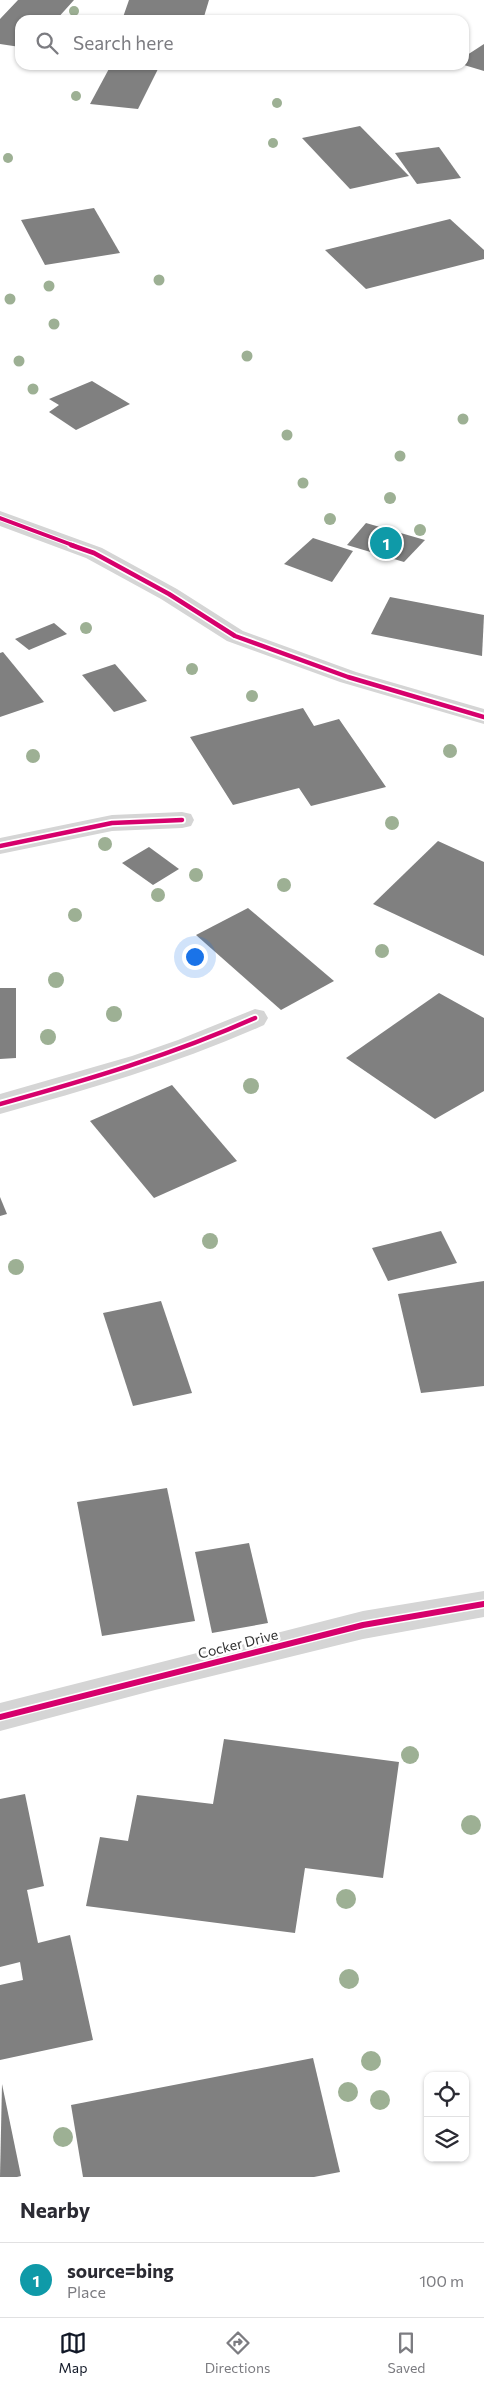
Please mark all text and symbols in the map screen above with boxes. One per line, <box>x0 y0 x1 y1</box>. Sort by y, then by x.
search box <box>15 15 469 70</box>
icon: search <box>33 29 61 57</box>
text: Search here <box>73 31 173 54</box>
pin: 1 <box>370 524 402 562</box>
your location <box>182 944 208 970</box>
street label: Cocker Drive <box>196 1625 280 1662</box>
map controls <box>424 2072 469 2162</box>
button: locate <box>424 2072 469 2117</box>
button: layers <box>424 2117 469 2162</box>
text: Nearby <box>20 2197 90 2222</box>
text: source=bing <box>67 2259 174 2282</box>
text: 1 <box>32 2271 40 2290</box>
text: 100 m <box>419 2271 464 2290</box>
text: Place <box>67 2282 106 2301</box>
tab: Map <box>59 2329 87 2376</box>
tab: Directions <box>205 2329 270 2376</box>
tab: Saved <box>388 2329 425 2376</box>

